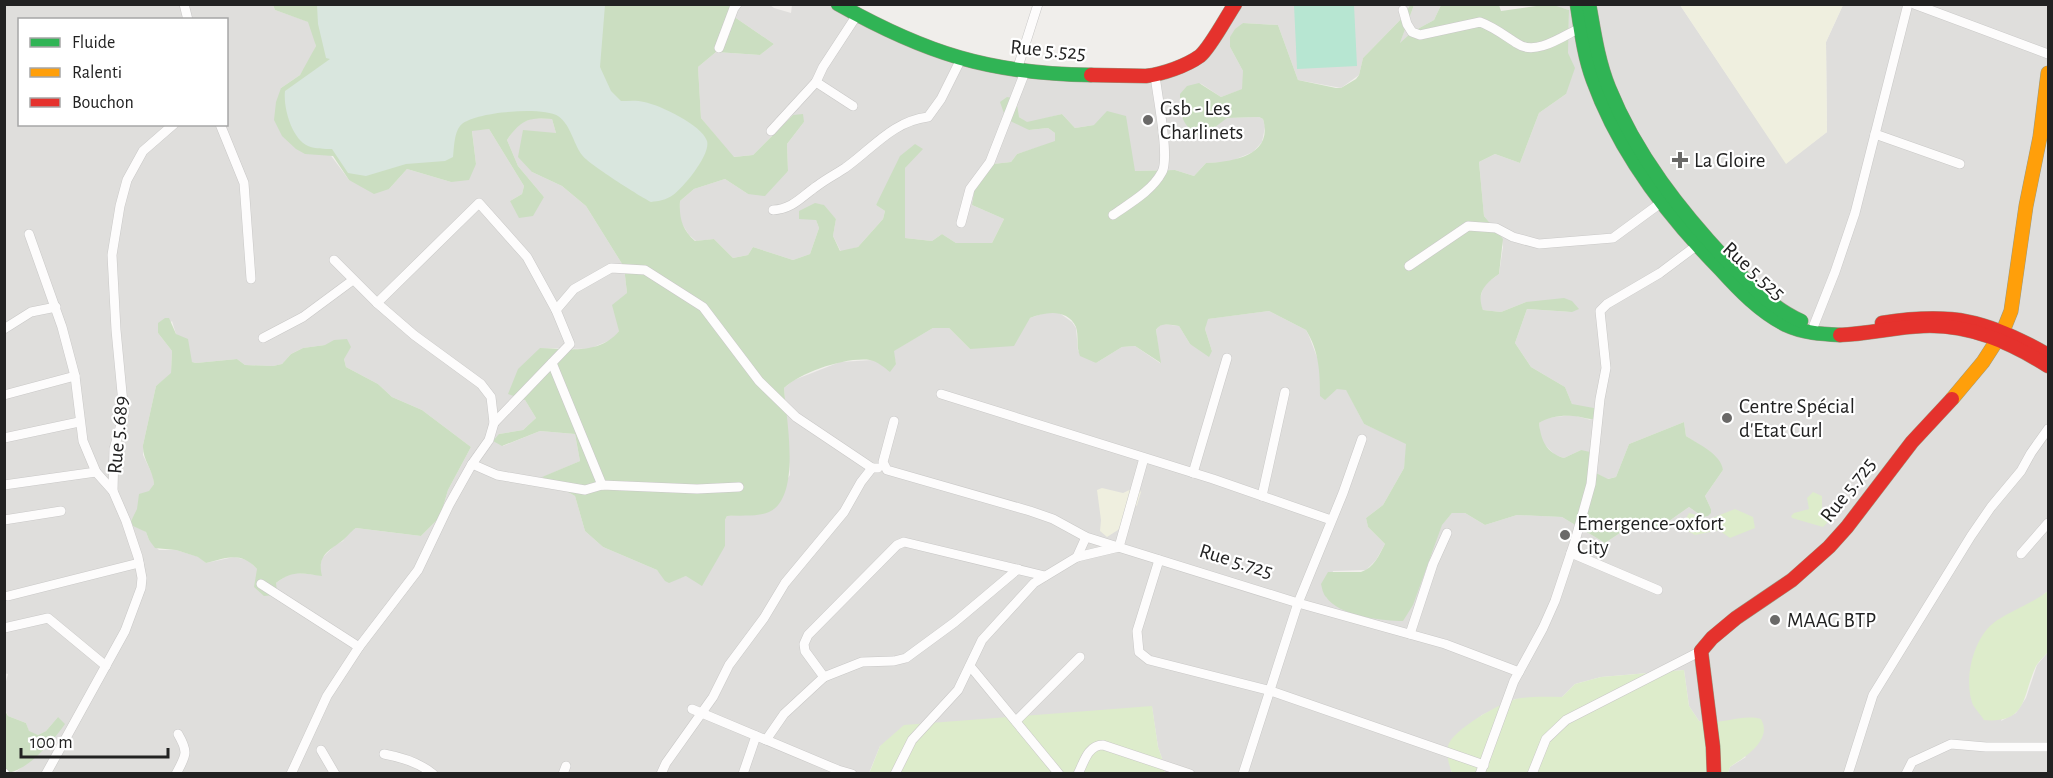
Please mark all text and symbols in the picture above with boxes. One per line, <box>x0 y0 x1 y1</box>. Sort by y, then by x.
legend <box>18 18 228 126</box>
text: Fluide <box>72 34 115 52</box>
street label: Rue 5.525 <box>1009 36 1087 64</box>
text: Ralenti <box>72 64 122 82</box>
text: Bouchon <box>72 94 134 112</box>
place label: Gsb - Les Charlinets <box>1160 98 1243 143</box>
marker: Gsb - Les Charlinets <box>1141 113 1155 127</box>
place label: La Gloire <box>1694 150 1765 171</box>
marker: La Gloire <box>1671 151 1689 169</box>
street label: Rue 5.525 <box>1719 238 1789 304</box>
street label: Rue 5.689 <box>104 395 132 475</box>
place label: Centre Spécial d'Etat Curl <box>1739 396 1855 441</box>
marker: Centre Spécial d'Etat Curl <box>1720 411 1734 425</box>
street label: Rue 5.725 <box>1816 454 1880 526</box>
place label: Emergence-oxfort City <box>1577 513 1724 558</box>
marker: Emergence-oxfort City <box>1558 528 1572 542</box>
street label: Rue 5.725 <box>1197 540 1275 582</box>
place label: MAAG BTP <box>1787 610 1876 631</box>
marker: MAAG BTP <box>1768 613 1782 627</box>
scale bar <box>21 721 168 759</box>
text: 100 m <box>30 734 73 752</box>

